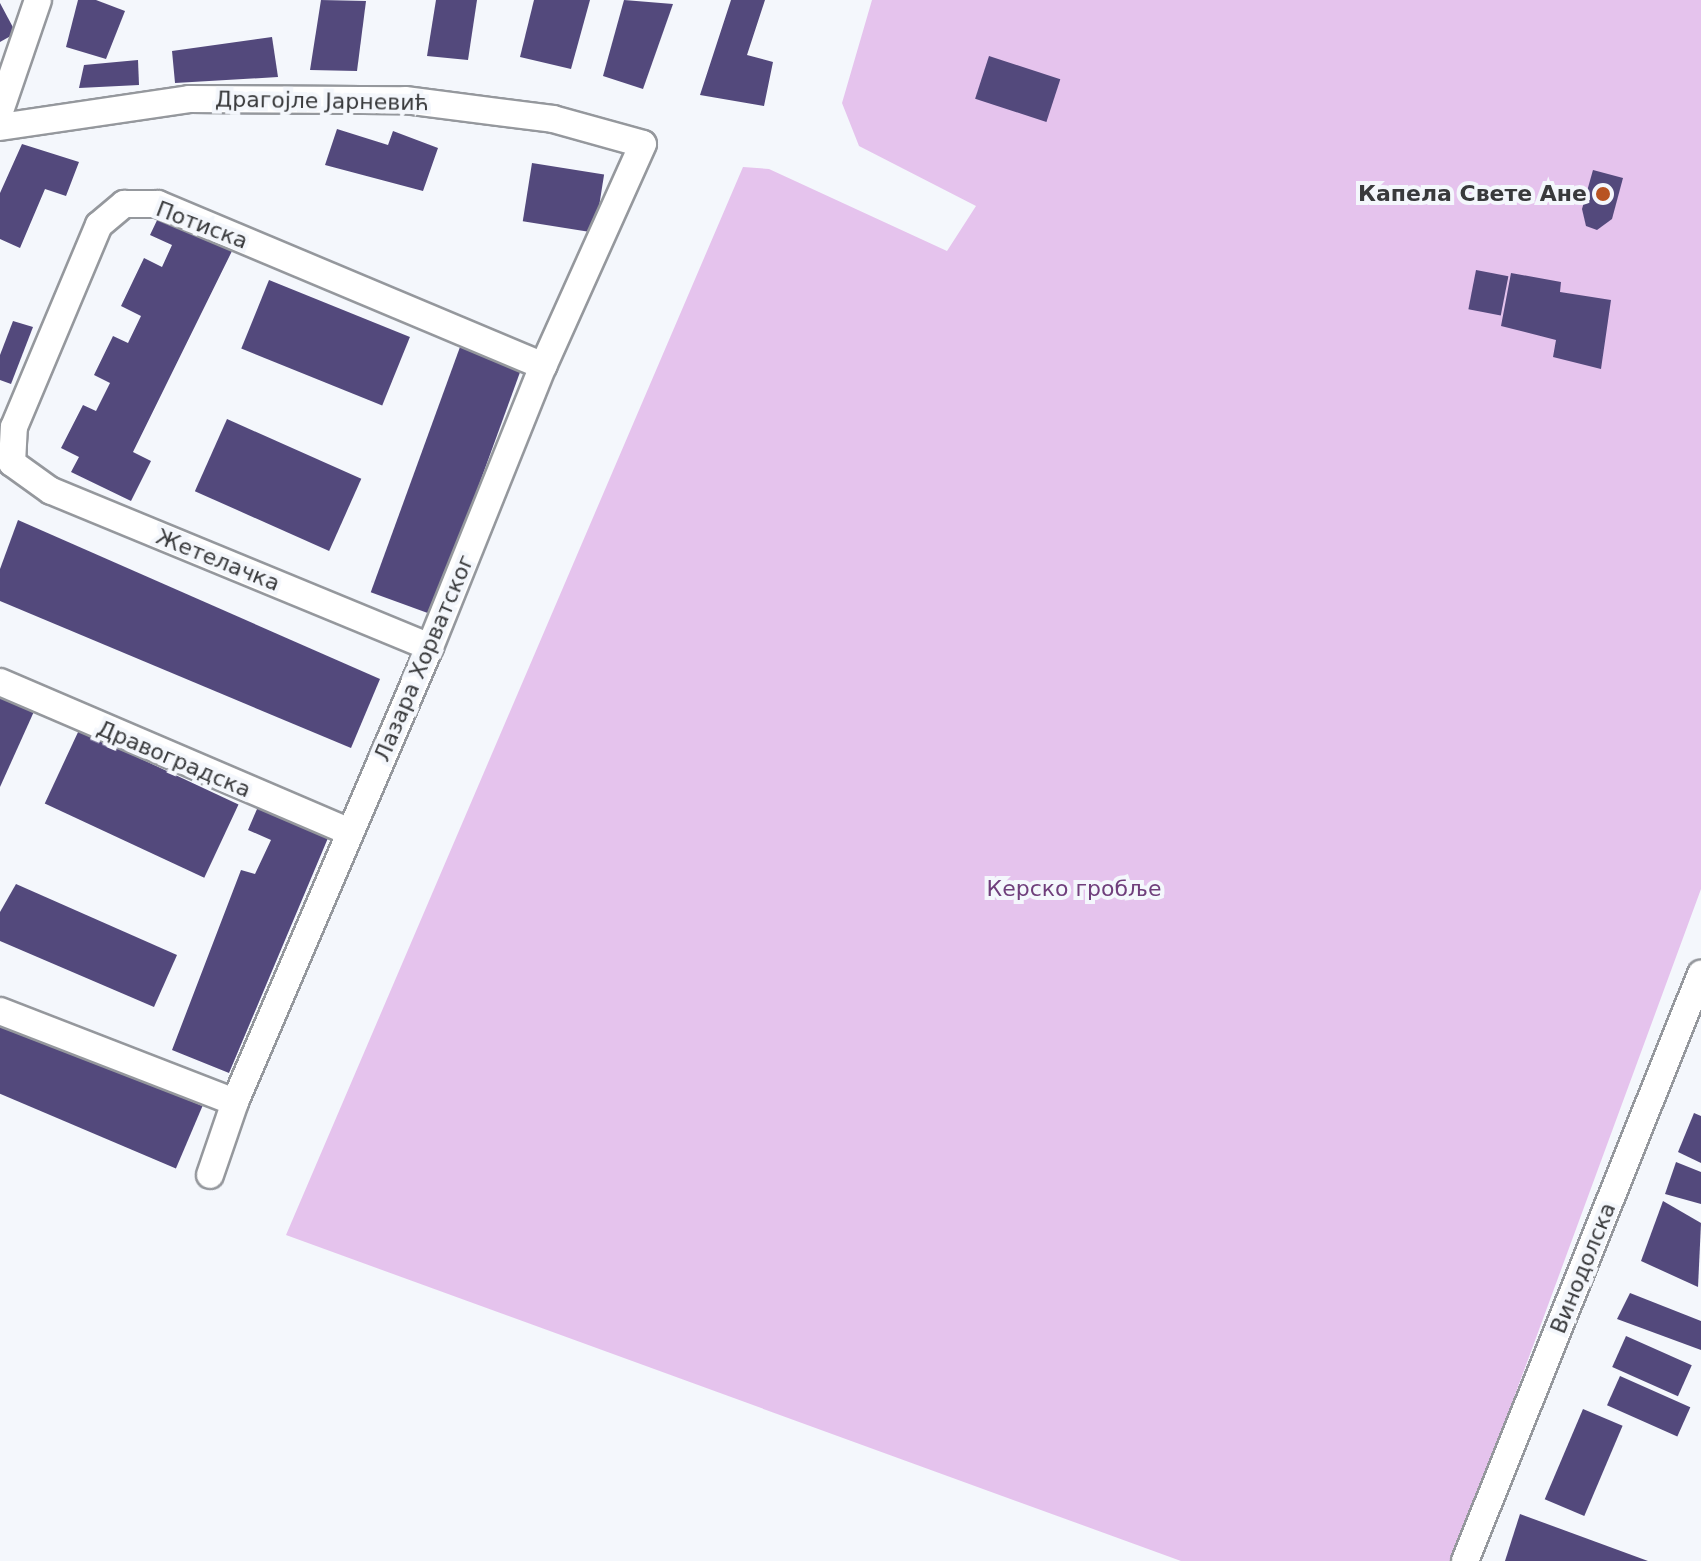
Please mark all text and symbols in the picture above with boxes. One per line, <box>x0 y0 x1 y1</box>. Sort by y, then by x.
street label: Драгојле Јарневић <box>215 86 429 116</box>
place label: Капела Свете Ане <box>1358 181 1587 207</box>
marker: Капела Свете Ане <box>1594 185 1612 203</box>
street label: Потиска <box>152 195 252 255</box>
street label: Жетелачка <box>152 523 284 597</box>
street label: Лазара Хорватског <box>369 551 479 765</box>
street label: Дравоградска <box>93 715 255 803</box>
park label: Керско гробље <box>987 876 1161 902</box>
street label: Винодолска <box>1545 1199 1621 1337</box>

